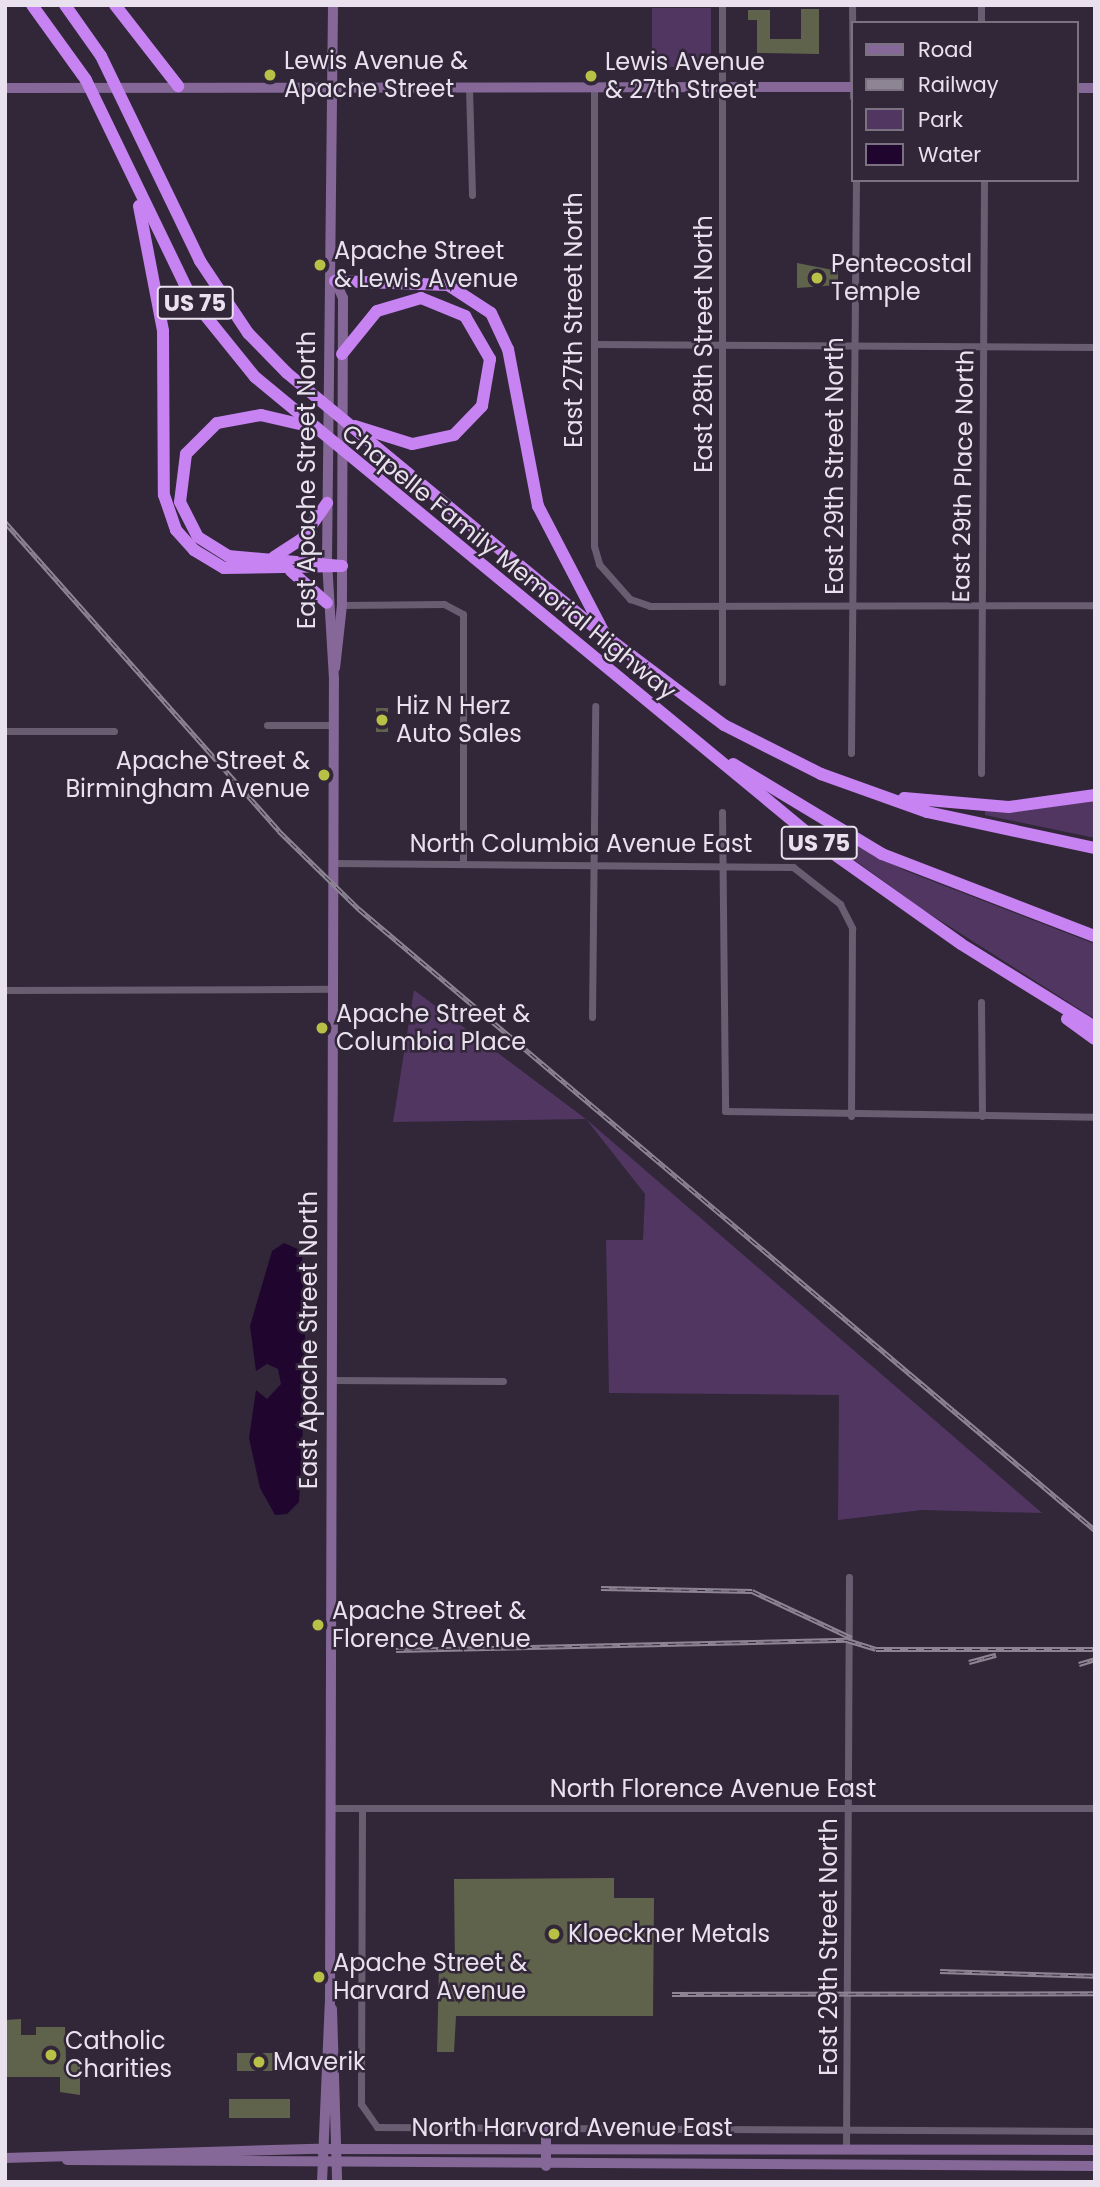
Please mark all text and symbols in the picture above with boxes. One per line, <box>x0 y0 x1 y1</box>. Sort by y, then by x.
legend <box>852 21 1079 182</box>
text: Road <box>918 35 973 64</box>
place label: Lewis Avenue & Apache Street <box>284 47 468 103</box>
place label: Lewis Avenue & 27th Street <box>605 48 765 104</box>
marker: Lewis Avenue & Apache Street <box>262 67 278 83</box>
marker: Lewis Avenue & 27th Street <box>583 68 599 84</box>
text: Railway <box>918 70 999 99</box>
text: Park <box>918 105 963 134</box>
text: Water <box>918 140 981 169</box>
street label: East 27th Street North <box>560 192 588 448</box>
street label: East 28th Street North <box>690 215 718 473</box>
place label: Apache Street & Lewis Avenue <box>334 237 518 293</box>
place label: Pentecostal Temple <box>831 250 972 306</box>
marker: Apache Street & Lewis Avenue <box>312 257 328 273</box>
marker: Pentecostal Temple <box>809 270 825 286</box>
road number: US 75 <box>156 284 234 322</box>
street label: East Apache Street North <box>293 331 321 629</box>
street label: East 29th Street North <box>821 337 849 595</box>
street label: East 29th Place North <box>946 349 980 603</box>
street label: Chapelle Family Memorial Highway <box>336 418 682 706</box>
place label: Hiz N Herz Auto Sales <box>396 692 522 748</box>
marker: Hiz N Herz Auto Sales <box>374 712 390 728</box>
place label: Apache Street & Birmingham Avenue <box>65 747 310 803</box>
marker: Apache Street & Birmingham Avenue <box>316 767 332 783</box>
road number: US 75 <box>780 824 858 862</box>
street label: North Columbia Avenue East <box>410 830 752 858</box>
place label: Apache Street & Columbia Place <box>336 1000 530 1056</box>
marker: Apache Street & Columbia Place <box>314 1020 330 1036</box>
street label: East Apache Street North <box>295 1191 323 1489</box>
place label: Apache Street & Florence Avenue <box>332 1597 531 1653</box>
marker: Apache Street & Florence Avenue <box>310 1617 326 1633</box>
street label: North Florence Avenue East <box>550 1775 876 1803</box>
street label: East 29th Street North <box>815 1818 843 2076</box>
place label: Kloeckner Metals <box>568 1920 770 1948</box>
marker: Kloeckner Metals <box>546 1926 562 1942</box>
place label: Apache Street & Harvard Avenue <box>333 1949 527 2005</box>
marker: Apache Street & Harvard Avenue <box>311 1969 327 1985</box>
place label: Catholic Charities <box>65 2027 172 2083</box>
marker: Catholic Charities <box>43 2047 59 2063</box>
place label: Maverik <box>273 2048 365 2076</box>
marker: Maverik <box>251 2054 267 2070</box>
street label: North Harvard Avenue East <box>411 2114 733 2142</box>

